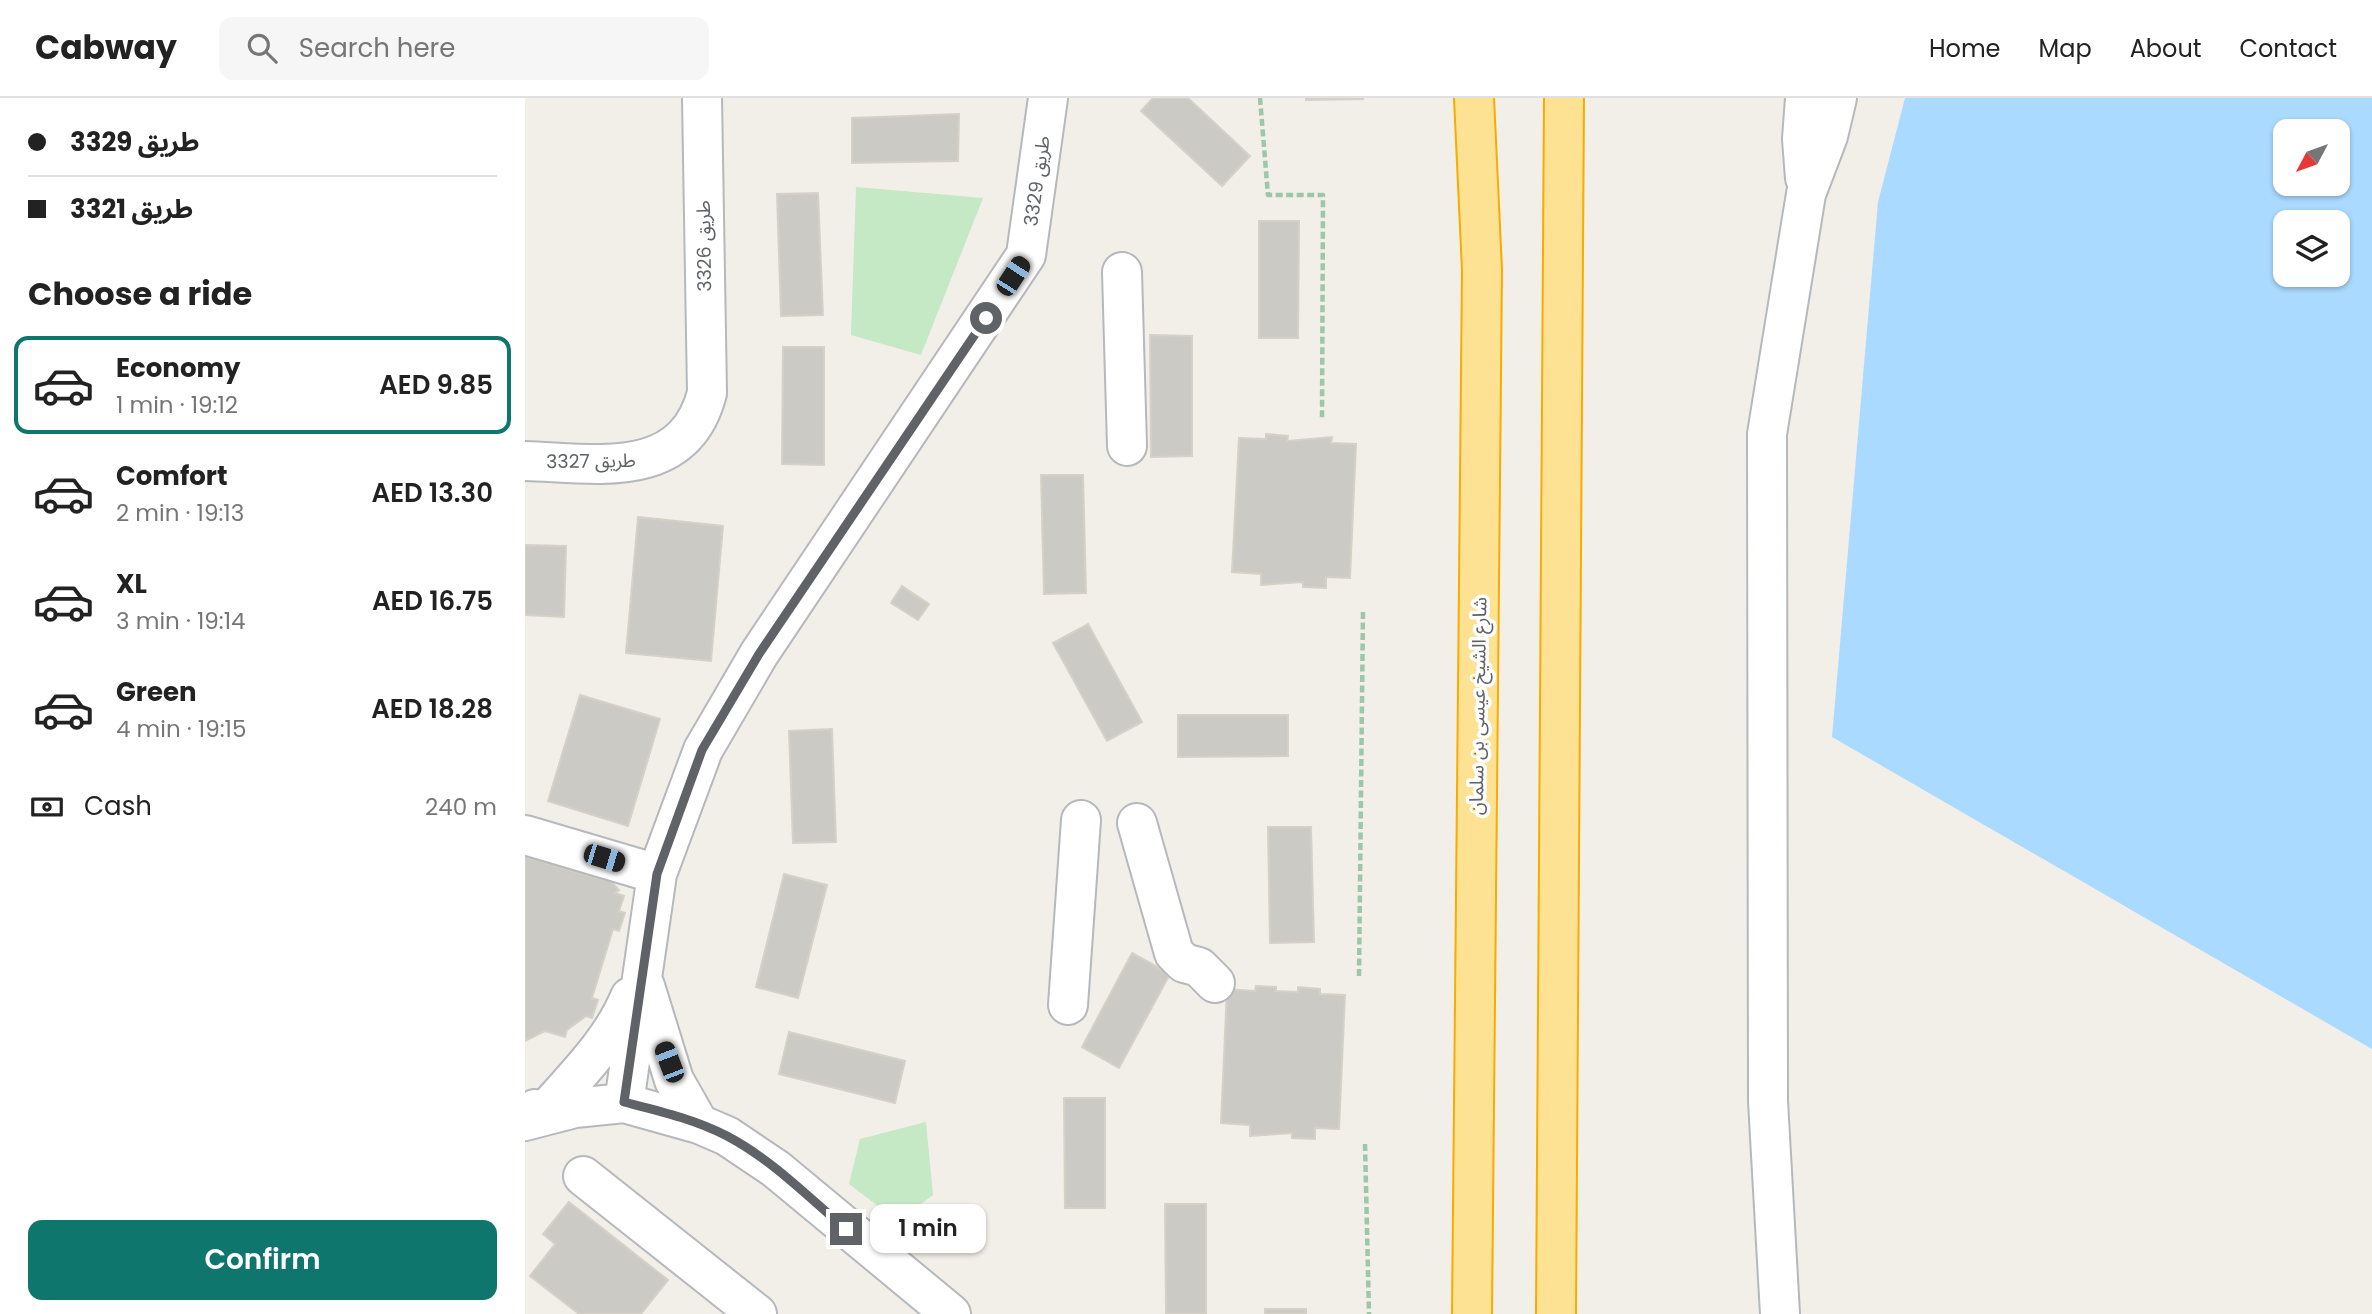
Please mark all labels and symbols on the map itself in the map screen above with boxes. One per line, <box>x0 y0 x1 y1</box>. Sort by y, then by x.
north arrow <box>2273 119 2350 196</box>
street label: طريق 3329 <box>1017 134 1057 228</box>
street label: طريق 3326 <box>690 200 718 292</box>
car <box>993 253 1034 299</box>
route start <box>970 302 1002 334</box>
street label: طريق 3327 <box>546 447 636 475</box>
street label: شارع الشيخ عيسى بن سلمان <box>1463 597 1494 815</box>
car <box>581 842 628 874</box>
car <box>652 1039 687 1085</box>
callout: 1 min <box>871 1204 986 1254</box>
route end <box>830 1213 862 1245</box>

